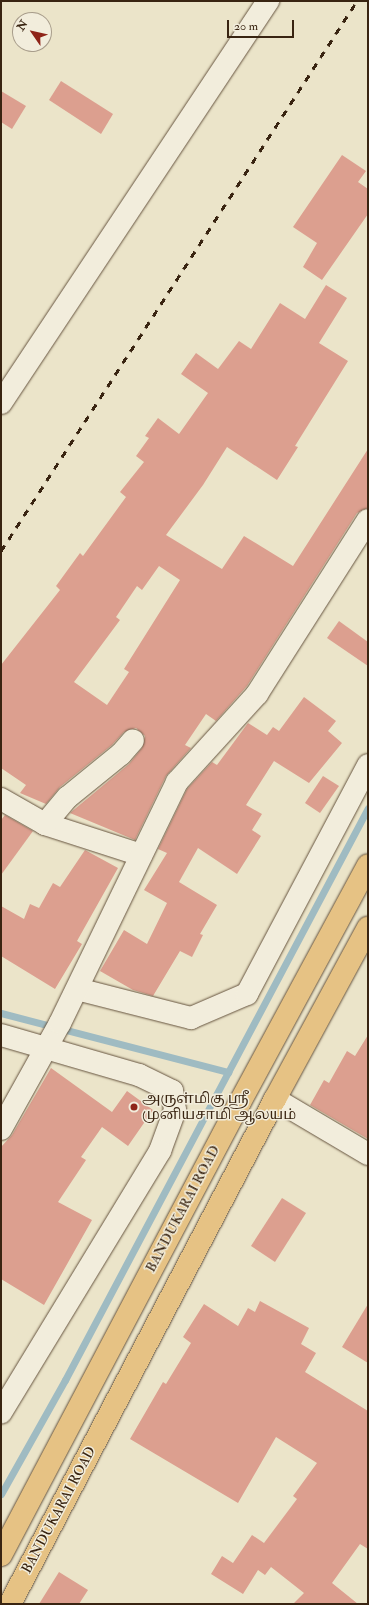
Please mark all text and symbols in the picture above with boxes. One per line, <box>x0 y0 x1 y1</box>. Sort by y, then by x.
north arrow <box>12 12 52 52</box>
scale bar <box>229 12 296 38</box>
text: N <box>14 18 31 33</box>
text: 20 m <box>234 19 258 34</box>
place label: அருள்மிகு ஶ்ரீ முனியசாமி ஆலயம் <box>142 1091 296 1124</box>
marker: அருள்மிகு ஶ்ரீ முனியசாமி ஆலயம் <box>129 1102 139 1112</box>
street label: BANDUKARAI ROAD <box>142 1143 224 1275</box>
street label: BANDUKARAI ROAD <box>18 1444 100 1576</box>

